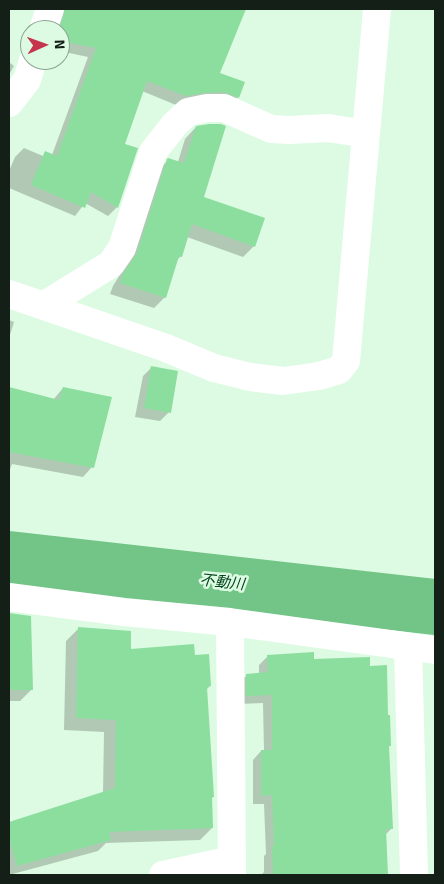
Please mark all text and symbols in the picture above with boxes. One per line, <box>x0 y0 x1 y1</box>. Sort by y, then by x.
north arrow <box>20 20 70 70</box>
text: N <box>51 39 68 50</box>
water label: 不動川 <box>199 572 245 594</box>

